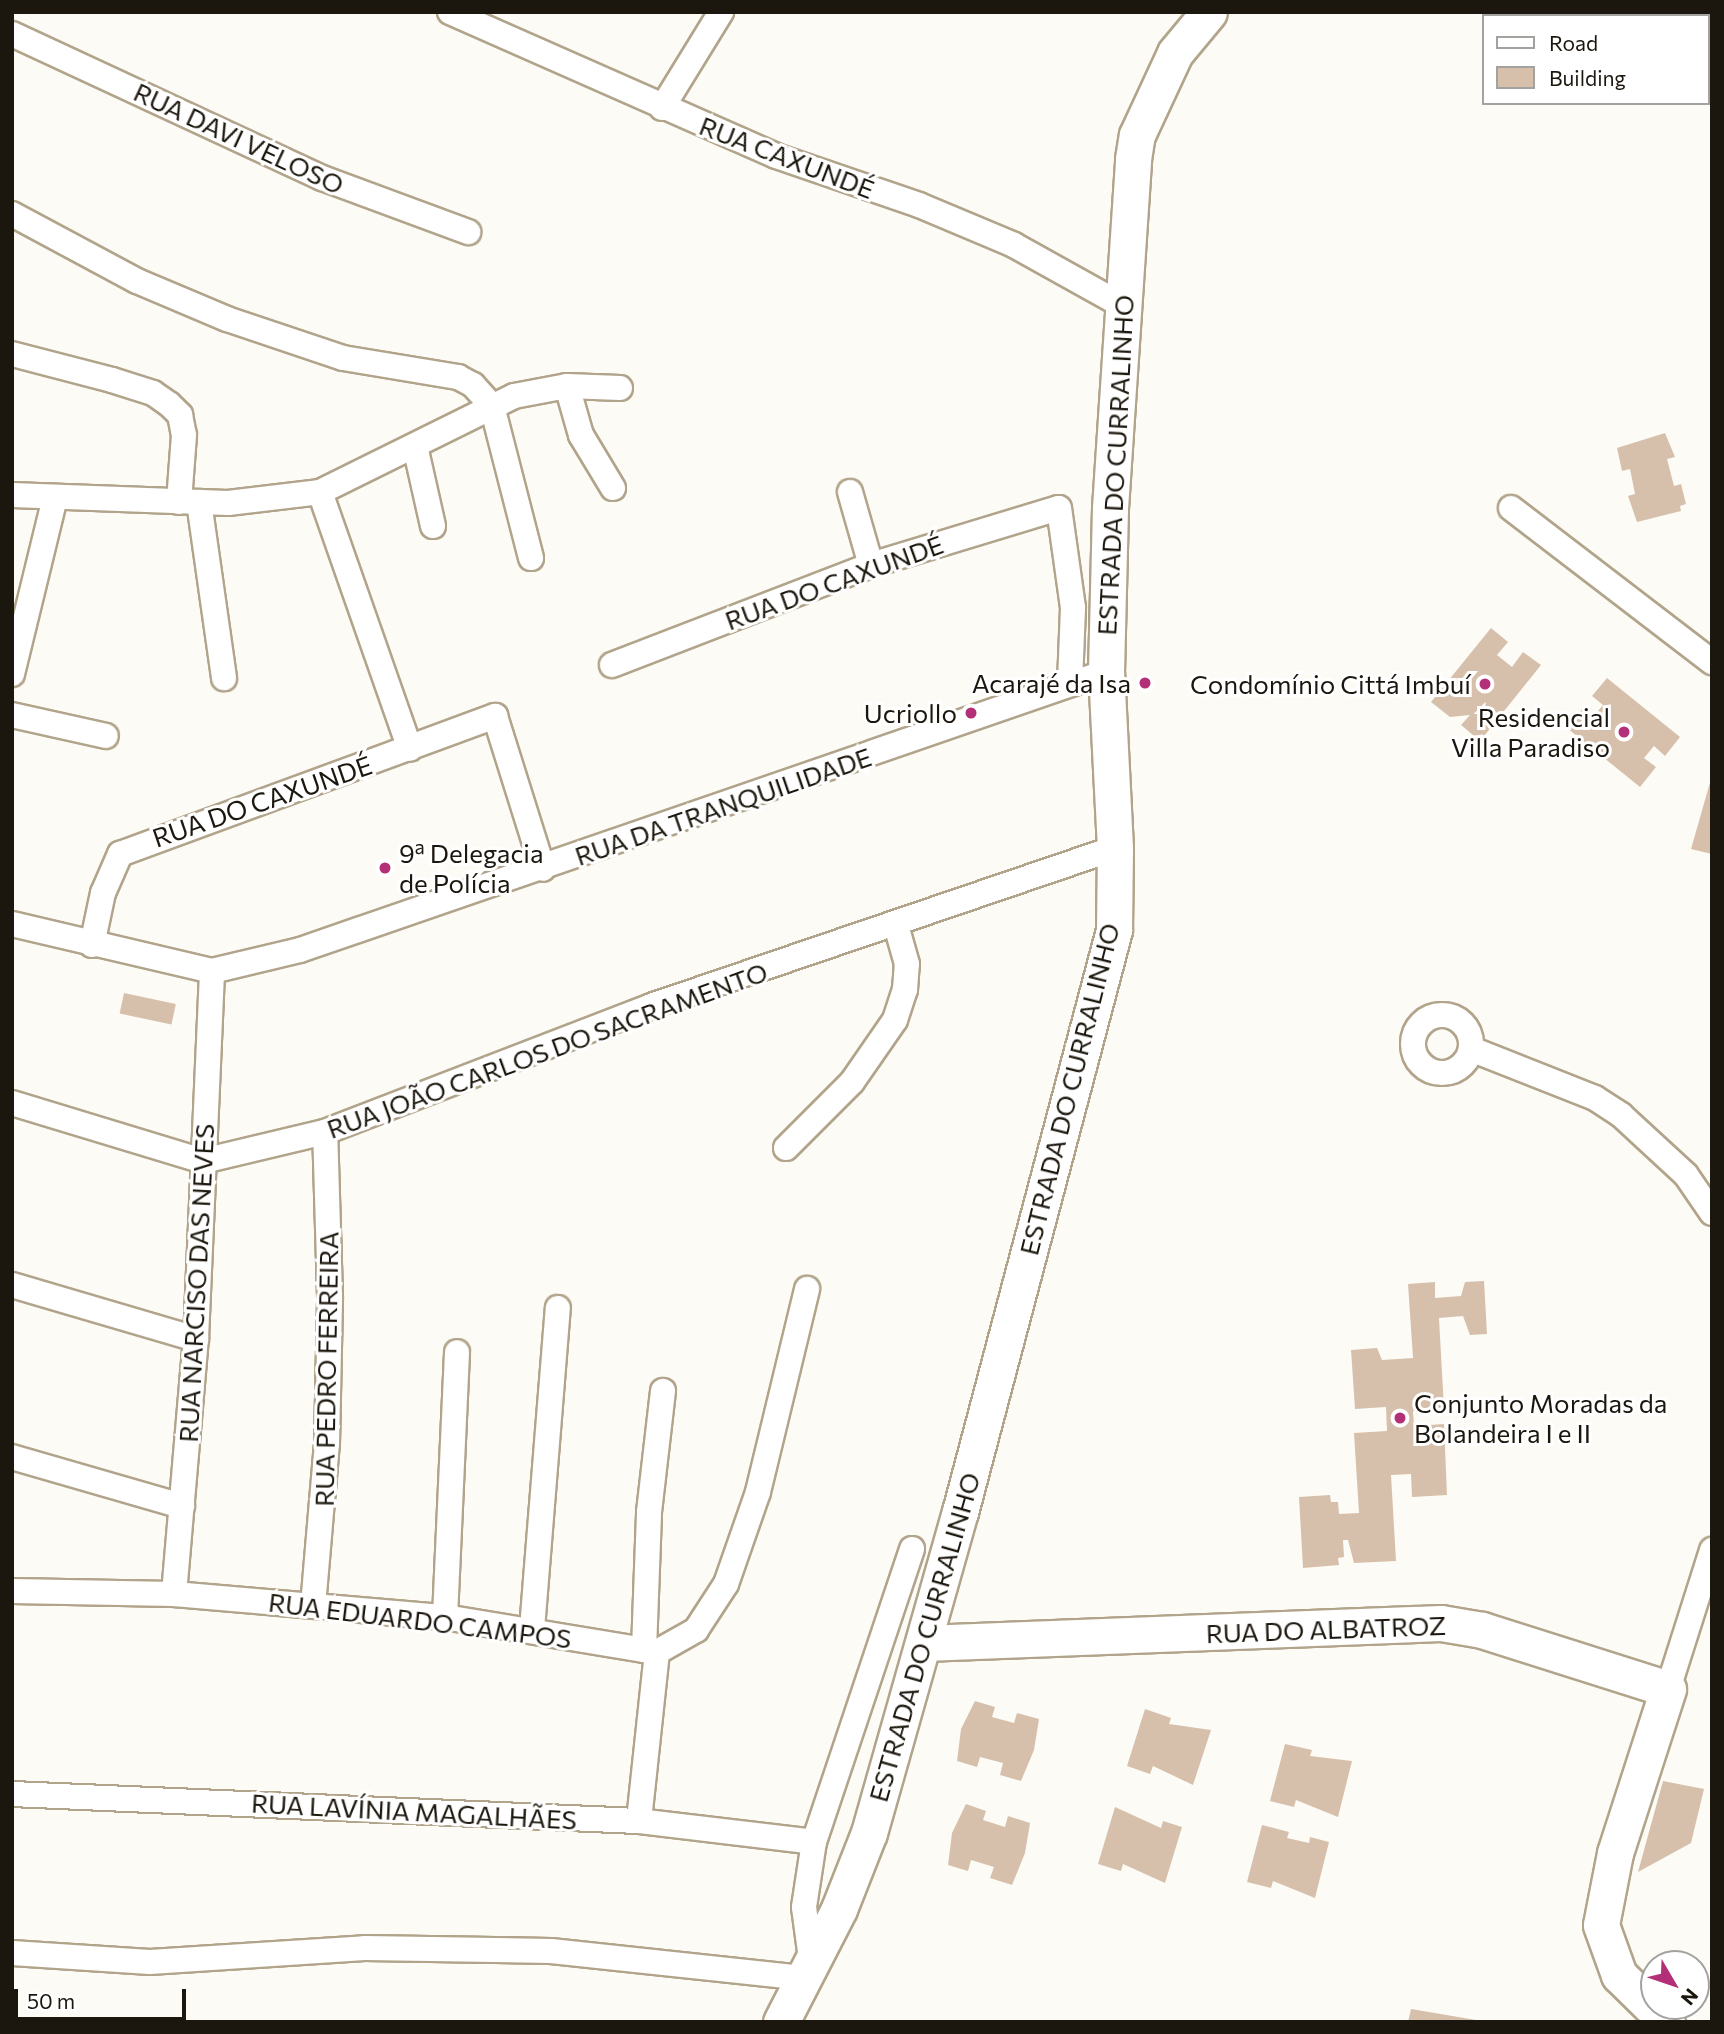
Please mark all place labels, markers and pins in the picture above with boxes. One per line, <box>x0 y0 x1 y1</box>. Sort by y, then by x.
place label: Acarajé da Isa <box>972 667 1131 699</box>
place label: Condomínio Cittá Imbuí <box>1190 668 1471 700</box>
marker: Acarajé da Isa <box>1137 675 1153 691</box>
marker: Condomínio Cittá Imbuí <box>1477 676 1493 692</box>
place label: Ucriollo <box>864 697 957 729</box>
place label: Residencial Villa Paradiso <box>1451 701 1610 762</box>
marker: Ucriollo <box>963 705 979 721</box>
marker: Residencial Villa Paradiso <box>1616 724 1632 740</box>
place label: 9ª Delegacia de Polícia <box>399 837 544 898</box>
marker: 9ª Delegacia de Polícia <box>377 860 393 876</box>
place label: Conjunto Moradas da Bolandeira I e II <box>1414 1387 1667 1448</box>
marker: Conjunto Moradas da Bolandeira I e II <box>1392 1410 1408 1426</box>

